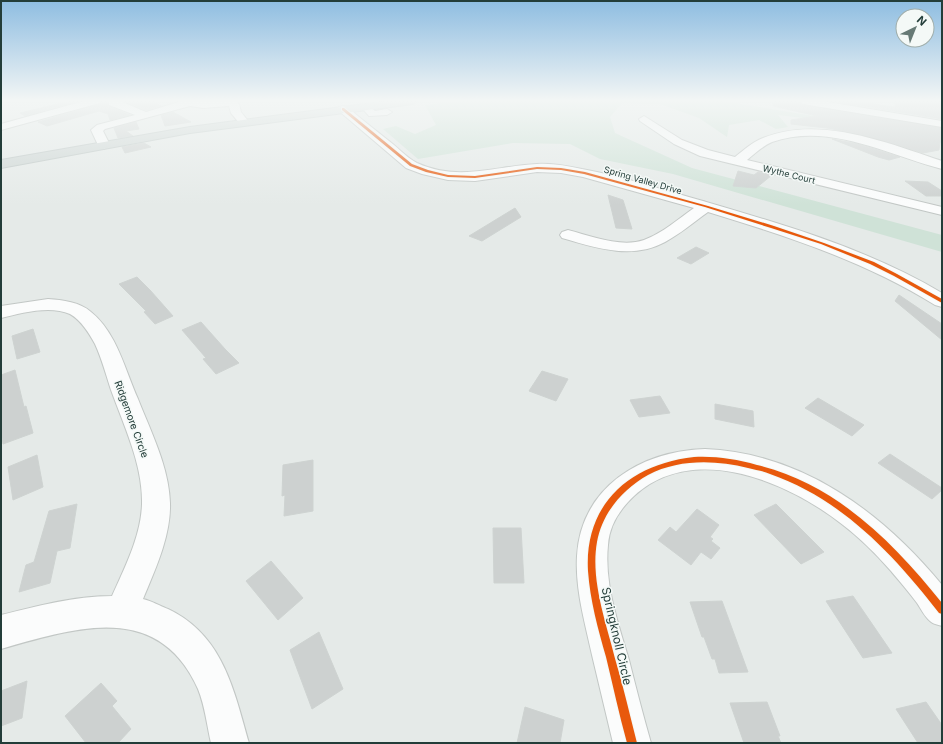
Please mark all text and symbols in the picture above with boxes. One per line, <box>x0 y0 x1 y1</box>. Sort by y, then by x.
north arrow <box>895 8 935 48</box>
text: N <box>914 13 930 29</box>
street label: Wythe Court <box>762 162 817 186</box>
street label: Spring Valley Drive <box>603 164 683 196</box>
street label: Ridgemore Circle <box>112 379 152 459</box>
street label: Springknoll Circle <box>598 586 636 686</box>

